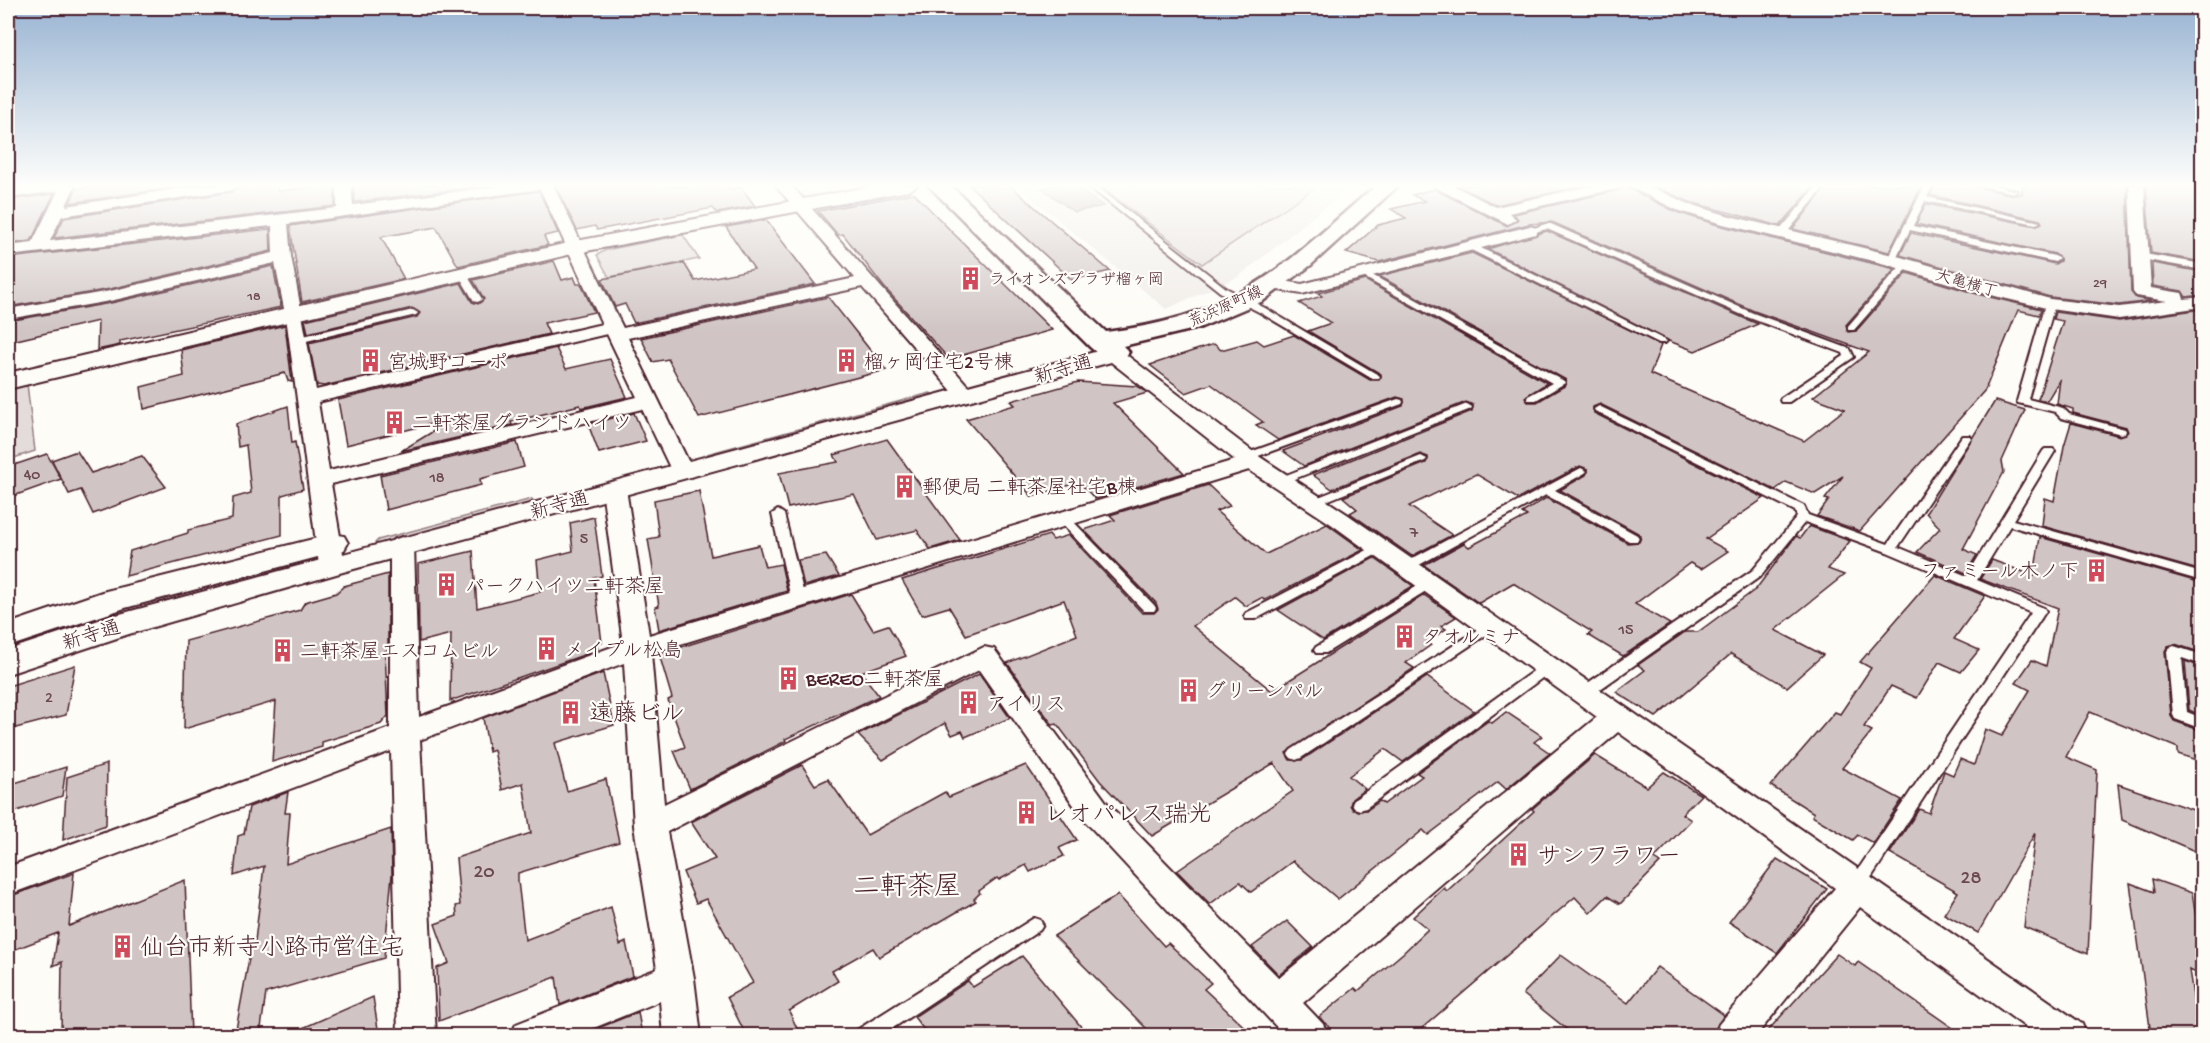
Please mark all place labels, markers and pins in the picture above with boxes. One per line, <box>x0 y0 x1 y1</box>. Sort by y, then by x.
building icon: ライオンズプラザ榴ヶ岡 <box>958 265 984 291</box>
place label: ライオンズプラザ榴ヶ岡 <box>989 271 1164 291</box>
building icon: 宮城野コーポ <box>357 348 383 374</box>
building icon: 榴ヶ岡住宅2号棟 <box>833 348 859 374</box>
place label: 榴ヶ岡住宅2号棟 <box>864 351 1014 376</box>
place label: 宮城野コーポ <box>388 352 508 376</box>
building icon: 二軒茶屋グランドハイツ <box>381 409 407 435</box>
place label: 二軒茶屋グランドハイツ <box>412 412 632 437</box>
building icon: 郵便局 二軒茶屋社宅B棟 <box>891 473 917 499</box>
place label: 郵便局 二軒茶屋社宅B棟 <box>922 476 1137 501</box>
building icon: ファミール木ノ下 <box>2084 557 2110 583</box>
place label: ファミール木ノ下 <box>1921 560 2079 585</box>
building icon: パークハイツ二軒茶屋 <box>434 572 460 598</box>
place label: パークハイツ二軒茶屋 <box>465 576 665 600</box>
building icon: タオルミナ <box>1391 623 1417 649</box>
place label: タオルミナ <box>1422 628 1520 651</box>
building icon: メイプル松島 <box>533 636 559 662</box>
building icon: 二軒茶屋エスコムビル <box>269 637 295 663</box>
place label: メイプル松島 <box>564 639 683 664</box>
place label: 二軒茶屋エスコムビル <box>300 641 500 665</box>
building icon: BEREO二軒茶屋 <box>775 665 801 691</box>
place label: BEREO二軒茶屋 <box>805 669 944 693</box>
building icon: グリーンパル <box>1175 677 1201 703</box>
place label: グリーンパル <box>1206 680 1324 705</box>
building icon: アイリス <box>956 690 982 716</box>
place label: アイリス <box>987 695 1066 718</box>
building icon: 遠藤ビル <box>558 699 584 725</box>
place label: 遠藤ビル <box>589 700 685 730</box>
building icon: レオパレス瑞光 <box>1013 800 1039 826</box>
place label: レオパレス瑞光 <box>1044 801 1212 831</box>
building icon: サンフラワー <box>1506 842 1532 868</box>
place label: サンフラワー <box>1537 844 1681 873</box>
building icon: 仙台市新寺小路市営住宅 <box>109 933 135 959</box>
place label: 仙台市新寺小路市営住宅 <box>140 934 404 964</box>

